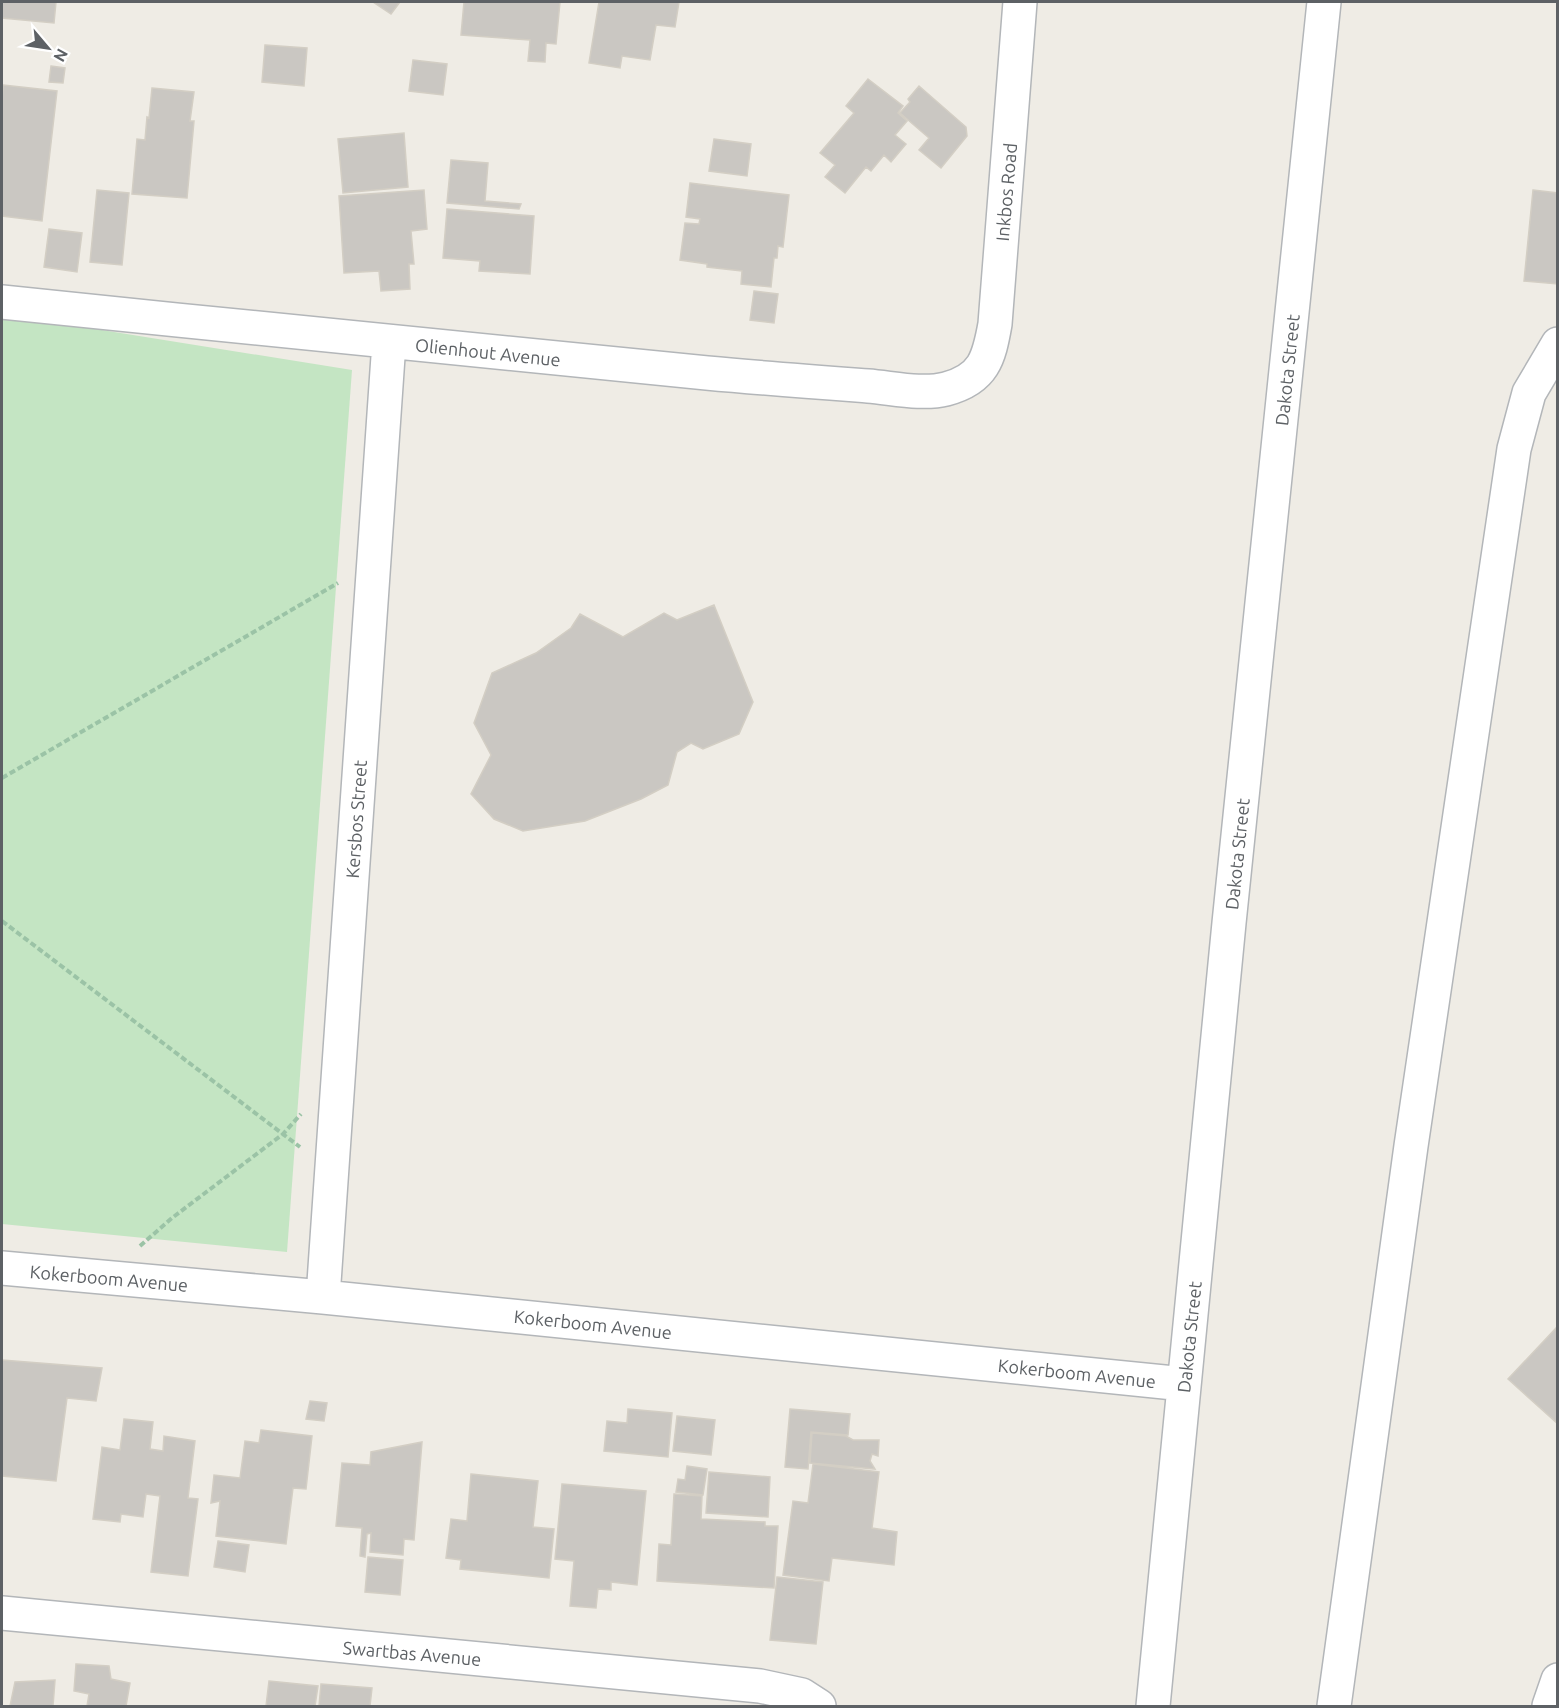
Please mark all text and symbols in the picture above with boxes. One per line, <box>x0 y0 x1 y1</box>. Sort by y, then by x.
north arrow <box>18 18 78 78</box>
text: N <box>50 46 72 65</box>
street label: Inkbos Road <box>992 142 1020 242</box>
street label: Dakota Street <box>1271 313 1303 427</box>
street label: Olienhout Avenue <box>414 334 562 370</box>
street label: Kersbos Street <box>342 759 370 879</box>
street label: Dakota Street <box>1221 797 1253 911</box>
street label: Kokerboom Avenue <box>29 1261 189 1295</box>
street label: Dakota Street <box>1173 1280 1205 1394</box>
street label: Kokerboom Avenue <box>513 1306 673 1342</box>
street label: Kokerboom Avenue <box>997 1355 1157 1391</box>
street label: Swartbas Avenue <box>342 1637 482 1669</box>

